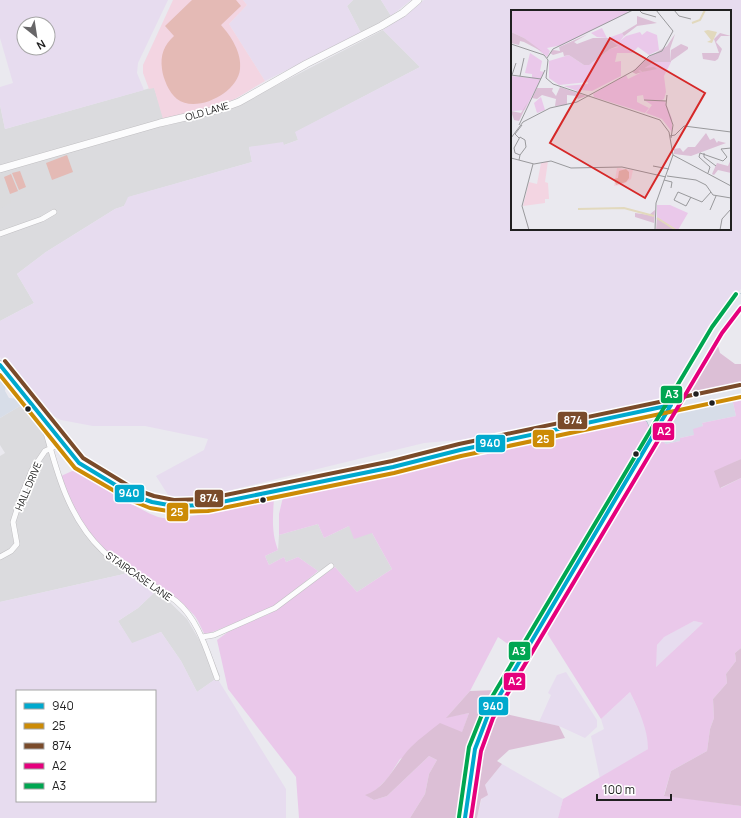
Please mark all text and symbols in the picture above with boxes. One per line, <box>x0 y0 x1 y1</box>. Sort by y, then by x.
inset map <box>511 10 731 230</box>
north arrow <box>16 16 56 56</box>
text: N <box>34 37 48 54</box>
street label: OLD LANE <box>183 98 231 124</box>
line badge: A3 <box>660 385 683 404</box>
text: A3 <box>665 386 679 401</box>
unlabelled marker <box>691 389 701 399</box>
unlabelled marker <box>707 398 717 408</box>
unlabelled marker <box>23 404 33 414</box>
line badge: 874 <box>557 411 588 430</box>
text: 874 <box>564 412 583 427</box>
line badge: A2 <box>652 422 675 441</box>
text: A2 <box>657 423 671 438</box>
line badge: 25 <box>532 429 555 448</box>
text: 25 <box>537 431 550 446</box>
line badge: 940 <box>475 434 506 453</box>
text: 940 <box>480 435 500 450</box>
unlabelled marker <box>631 449 641 459</box>
street label: HALL DRIVE <box>11 459 45 513</box>
line badge: 940 <box>114 484 145 503</box>
text: 940 <box>119 485 139 500</box>
line badge: 874 <box>194 489 224 508</box>
text: 874 <box>200 490 219 505</box>
unlabelled marker <box>258 495 268 505</box>
line badge: 25 <box>166 502 189 522</box>
text: 25 <box>171 504 184 519</box>
street label: STAIRCASE LANE <box>103 548 175 604</box>
line badge: A3 <box>508 641 531 661</box>
text: A3 <box>512 643 526 658</box>
line badge: A2 <box>503 672 526 691</box>
text: A2 <box>508 673 522 688</box>
legend <box>16 690 156 802</box>
line badge: 940 <box>478 696 509 716</box>
text: 940 <box>52 697 74 714</box>
text: 940 <box>483 698 503 713</box>
text: 25 <box>52 717 66 734</box>
text: 874 <box>52 737 72 754</box>
text: A2 <box>52 757 67 774</box>
scale bar <box>597 776 671 802</box>
text: A3 <box>52 777 66 794</box>
text: 100 m <box>603 781 635 798</box>

